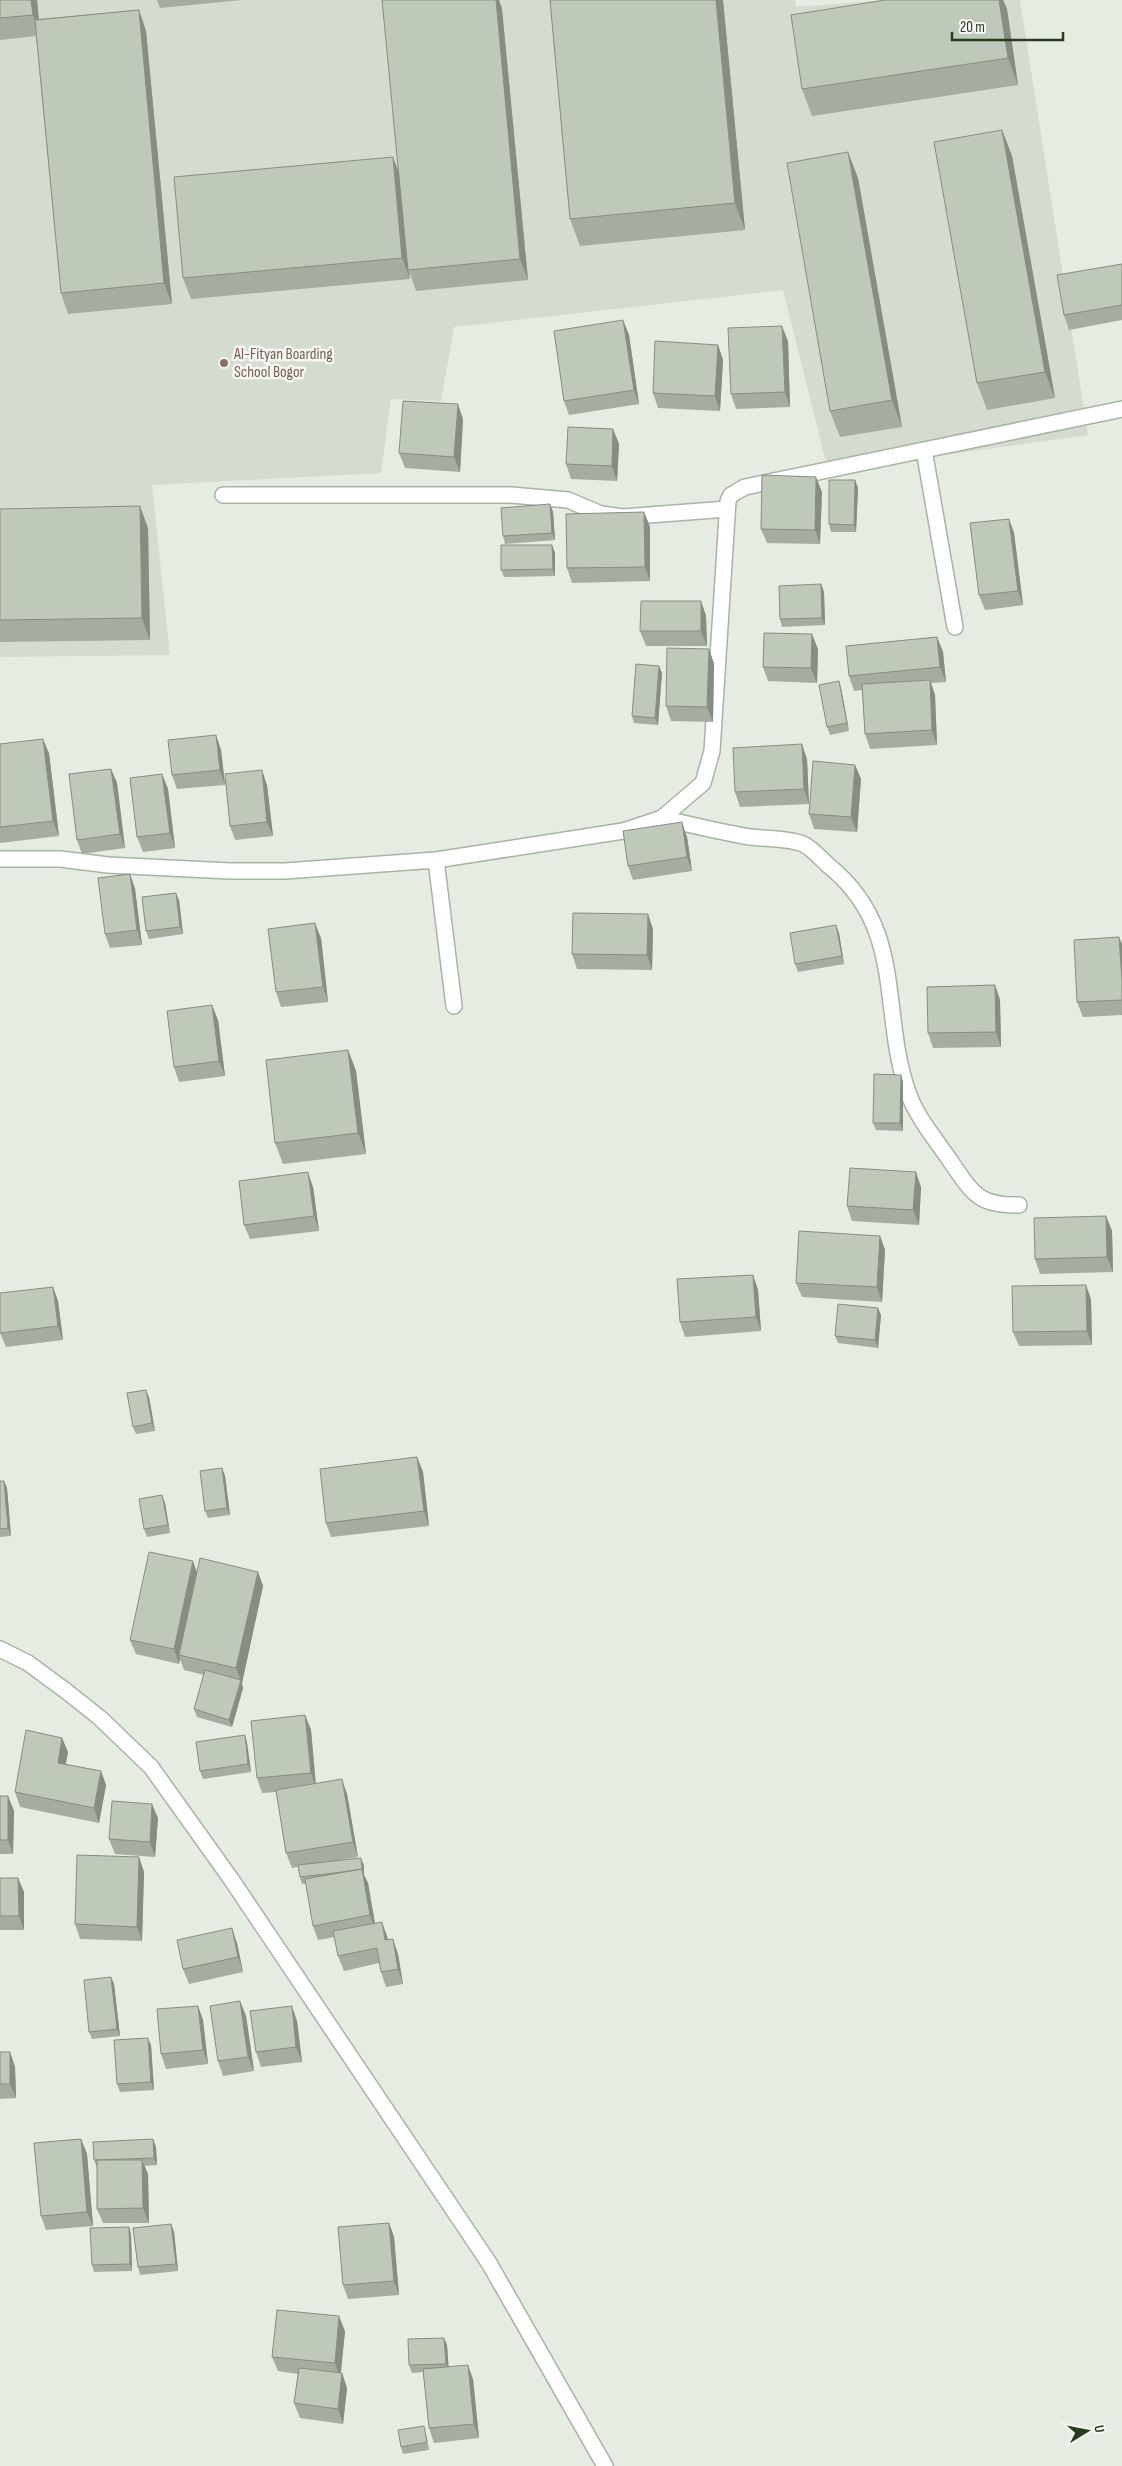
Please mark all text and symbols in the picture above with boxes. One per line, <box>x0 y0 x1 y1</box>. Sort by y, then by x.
scale bar <box>952 10 1063 42</box>
text: 20 m <box>960 18 985 37</box>
place label: Al-Fityan Boarding School Bogor <box>233 345 333 382</box>
marker: Al-Fityan Boarding School Bogor <box>218 357 230 369</box>
north arrow <box>1062 2406 1112 2456</box>
text: U <box>1090 2424 1108 2434</box>

